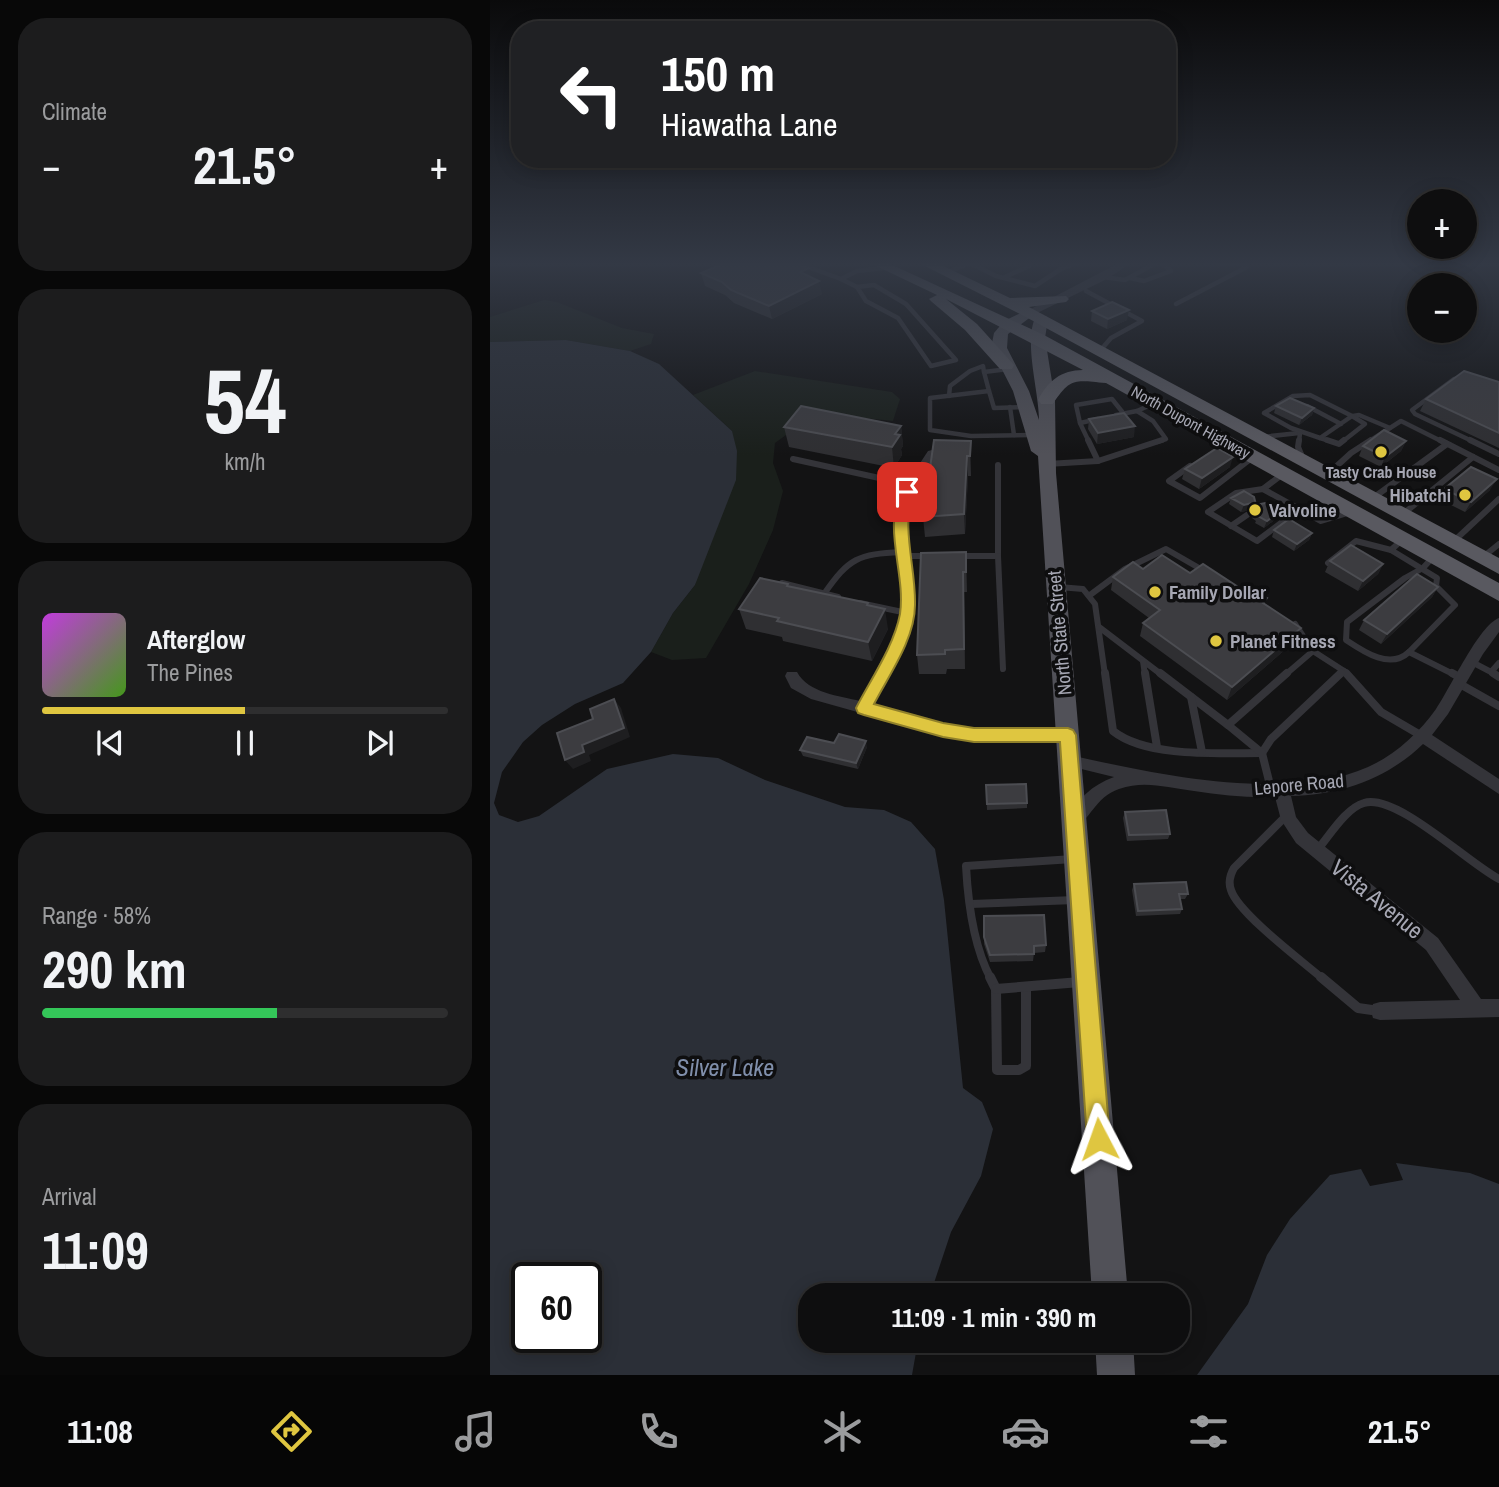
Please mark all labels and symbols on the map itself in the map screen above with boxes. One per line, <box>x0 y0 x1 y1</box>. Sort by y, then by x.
street label: North Dupont Highway <box>1128 380 1255 464</box>
marker: Tasty Crab House <box>1373 444 1389 460</box>
place label: Tasty Crab House <box>1326 461 1436 483</box>
pin <box>877 462 937 522</box>
place label: Hibatchi <box>1390 482 1451 508</box>
marker: Hibatchi <box>1457 487 1473 503</box>
place label: Valvoline <box>1269 497 1337 523</box>
marker: Valvoline <box>1247 502 1263 518</box>
street label: North State Street <box>1041 569 1077 696</box>
place label: Family Dollar <box>1169 579 1266 605</box>
marker: Family Dollar <box>1147 584 1163 600</box>
place label: Planet Fitness <box>1230 628 1336 654</box>
marker: Planet Fitness <box>1208 633 1224 649</box>
street label: Lepore Road <box>1253 767 1345 801</box>
street label: Vista Avenue <box>1325 852 1430 945</box>
water label: Silver Lake <box>676 1051 774 1083</box>
position arrow <box>1062 1102 1136 1176</box>
speed limit sign: 60 <box>511 1262 602 1353</box>

